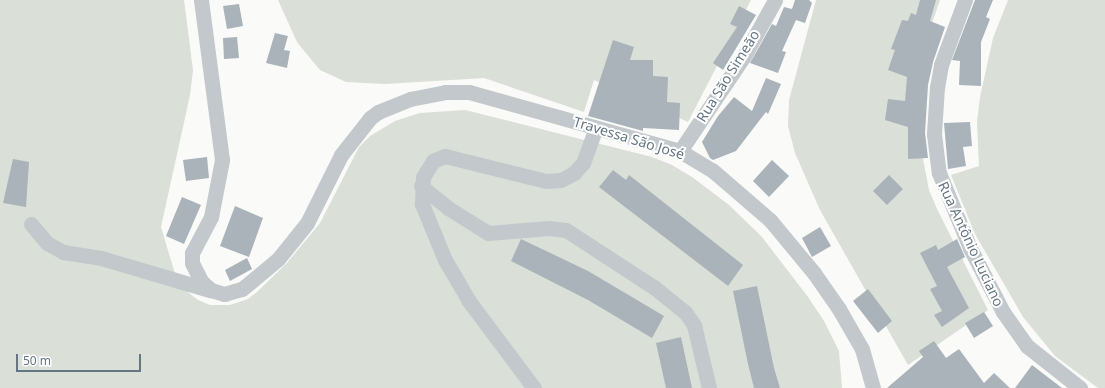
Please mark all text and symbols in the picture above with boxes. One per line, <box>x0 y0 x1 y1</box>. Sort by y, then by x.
street label: Rua São Simeão <box>693 27 763 125</box>
street label: Travessa São José <box>572 113 686 163</box>
street label: Rua Antônio Luciano <box>935 179 1007 309</box>
scale bar <box>18 346 143 372</box>
text: 50 m <box>23 352 51 369</box>

